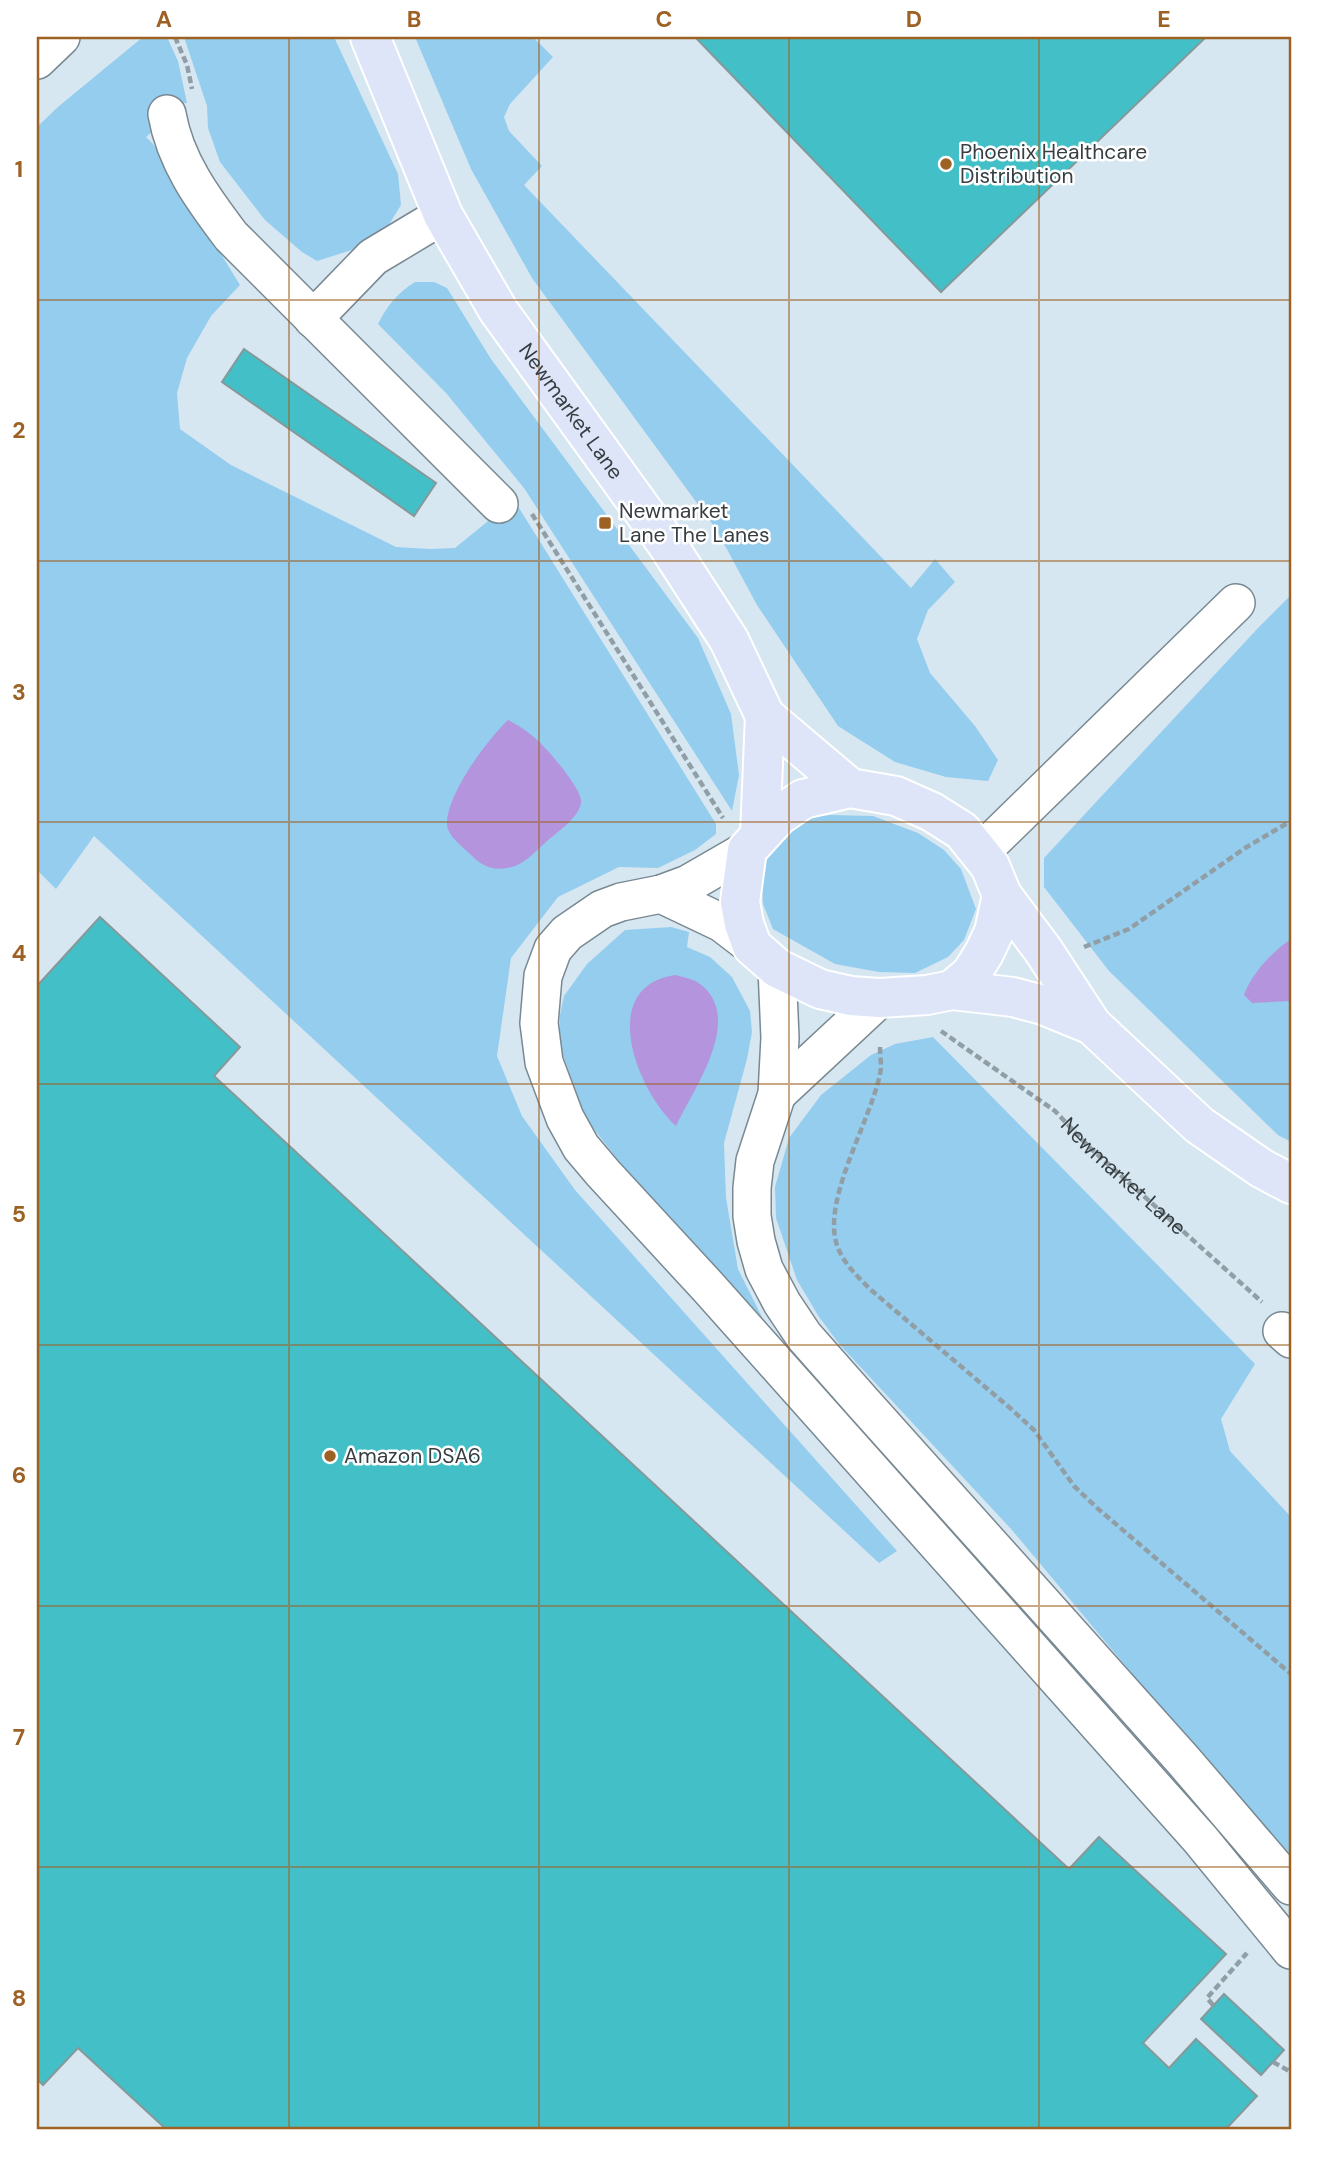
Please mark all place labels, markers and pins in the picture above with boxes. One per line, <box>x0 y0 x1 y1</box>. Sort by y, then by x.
place label: Phoenix Healthcare Distribution <box>960 138 1147 190</box>
marker: Phoenix Healthcare Distribution <box>938 156 954 172</box>
place label: Newmarket Lane The Lanes <box>619 497 769 549</box>
marker: Newmarket Lane The Lanes <box>597 515 613 531</box>
place label: Amazon DSA6 <box>344 1442 481 1470</box>
marker: Amazon DSA6 <box>322 1448 338 1464</box>

